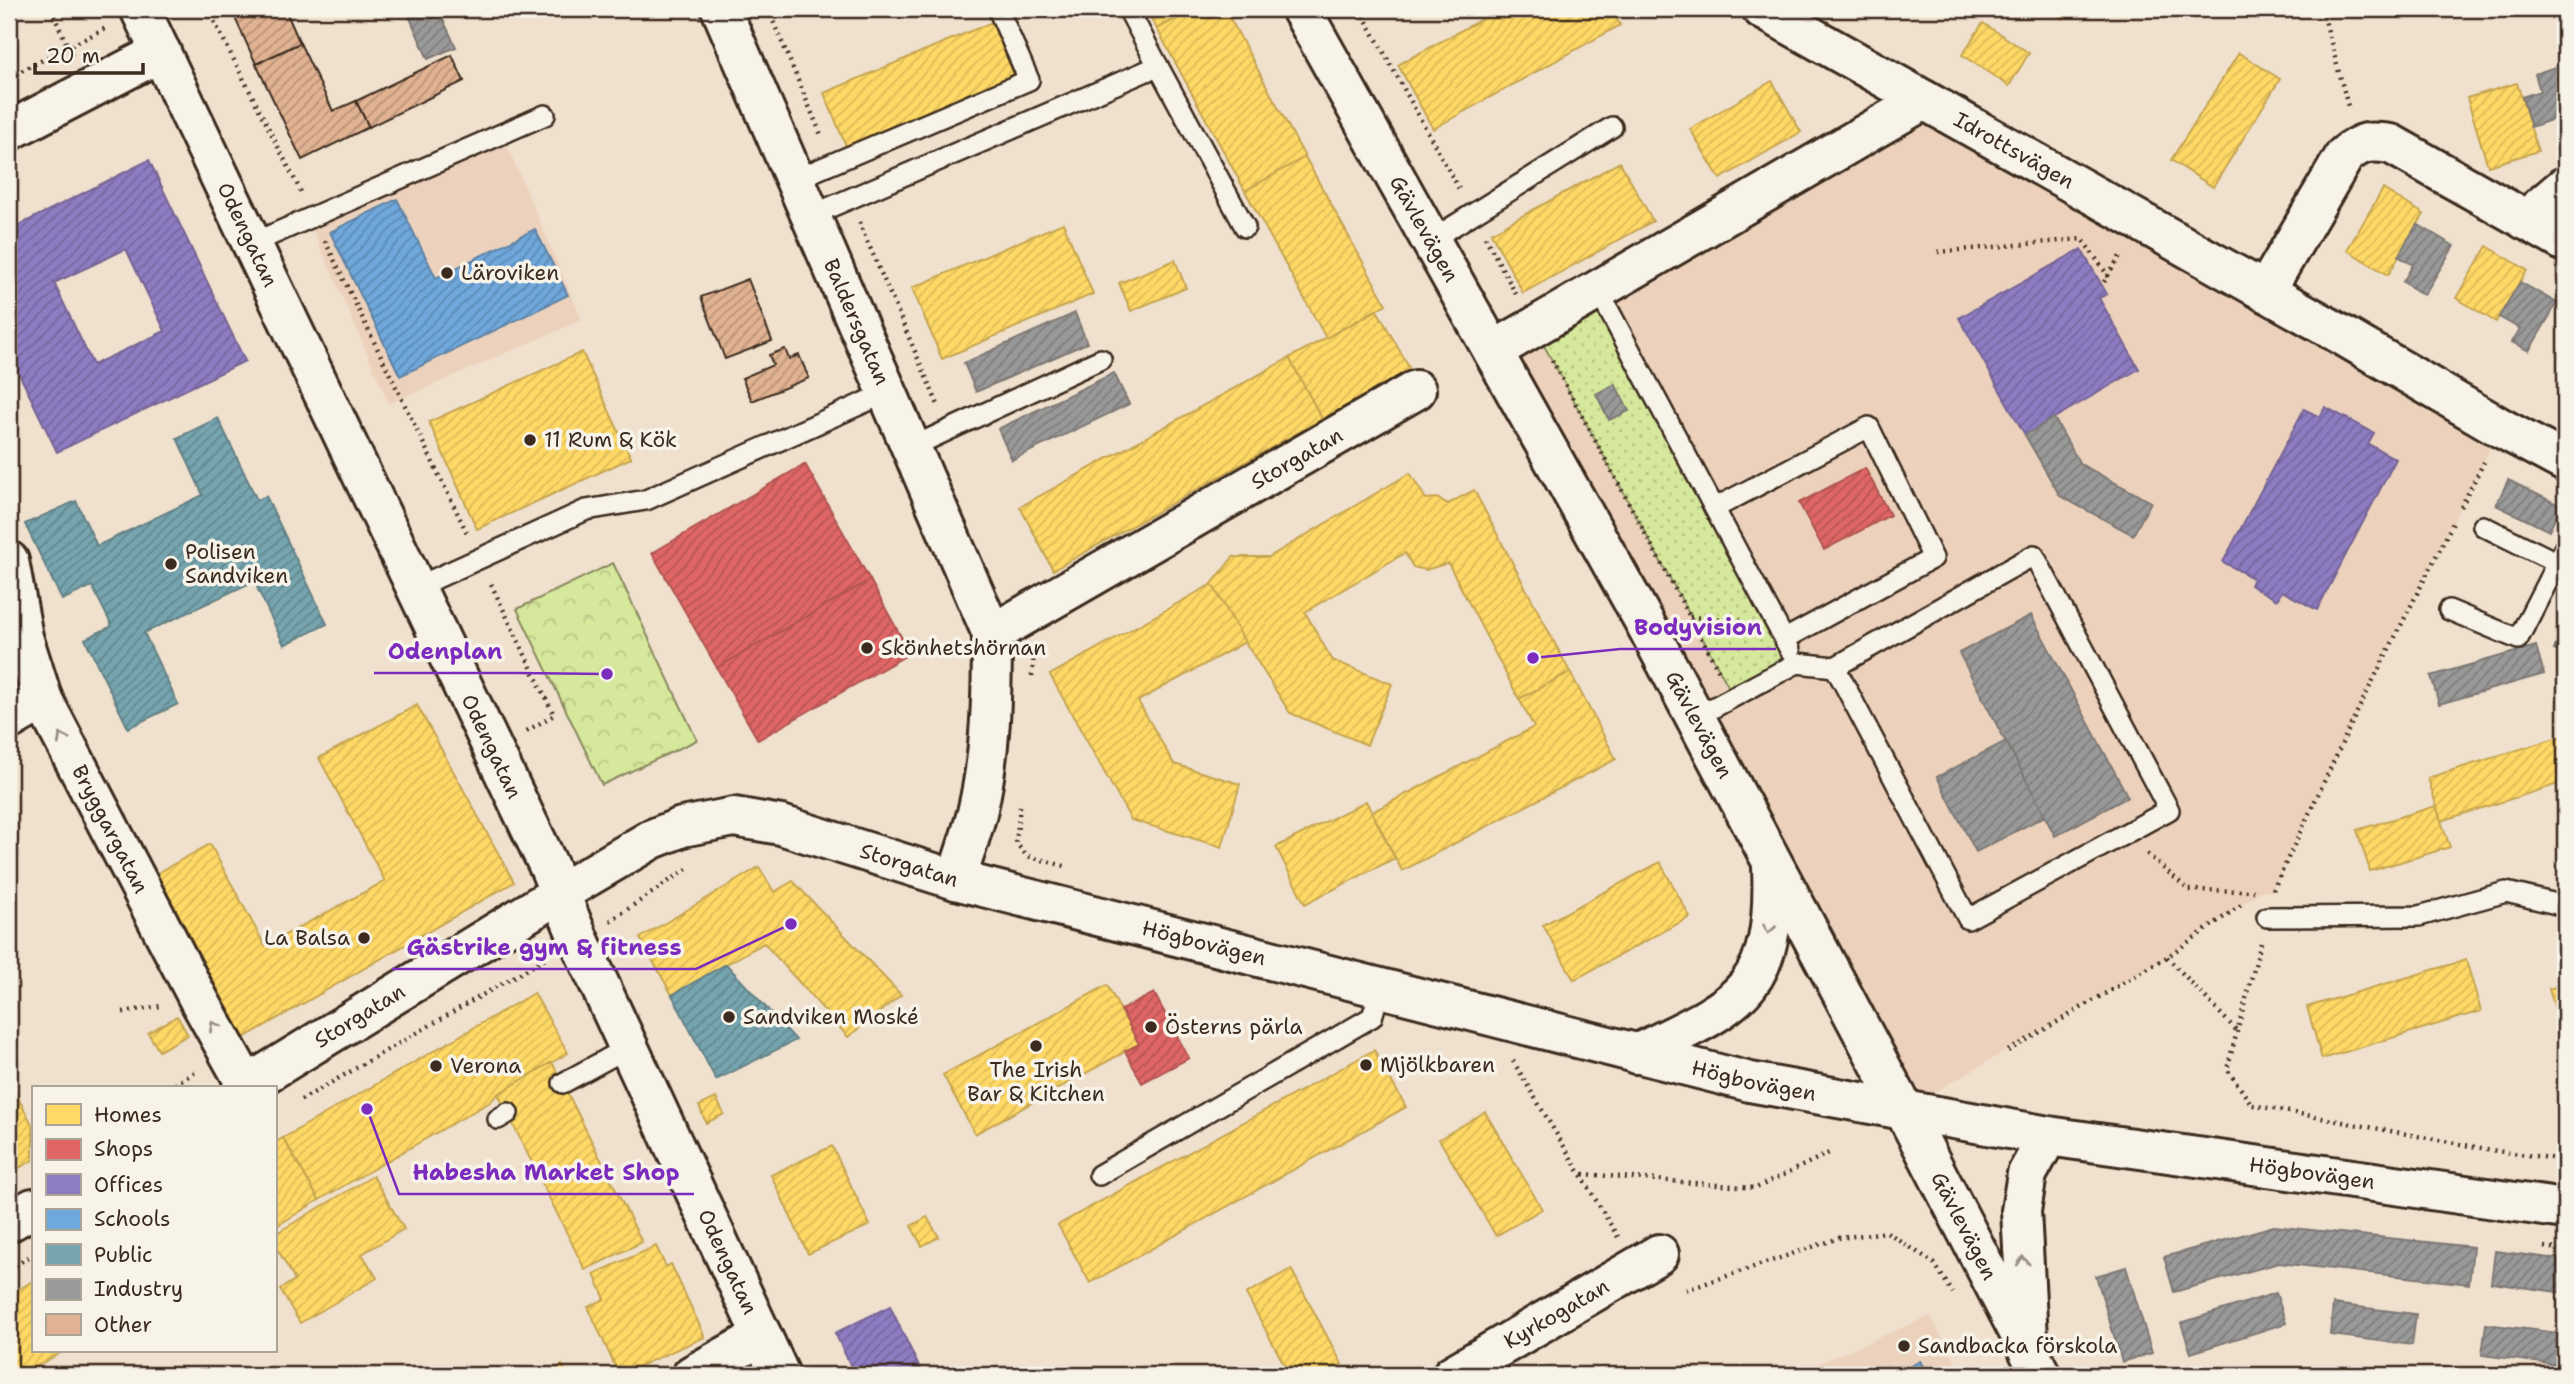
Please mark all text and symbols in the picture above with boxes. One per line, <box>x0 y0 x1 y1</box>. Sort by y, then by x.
scale bar <box>35 32 144 76</box>
text: 20 m <box>46 42 100 70</box>
street label: Idrottsvägen <box>1949 105 2079 196</box>
street label: Gävlevägen <box>1383 170 1465 287</box>
street label: Odengatan <box>211 178 285 292</box>
street label: Baldersgatan <box>817 254 896 389</box>
place label: Läroviken <box>461 259 559 287</box>
marker: Läroviken <box>439 265 455 281</box>
street label: Storgatan <box>1246 421 1348 496</box>
place label: 11 Rum & Kök <box>544 426 677 454</box>
marker: 11 Rum & Kök <box>522 432 538 448</box>
place label: Polisen Sandviken <box>185 538 288 590</box>
marker: Polisen Sandviken <box>163 556 179 572</box>
callout: Bodyvision <box>1620 605 1776 649</box>
text: Bodyvision <box>1634 612 1762 642</box>
callout: Odenplan <box>374 629 517 673</box>
place label: Skönhetshörnan <box>881 634 1046 662</box>
text: Odenplan <box>388 636 502 666</box>
marker: Skönhetshörnan <box>859 640 875 656</box>
street label: Gävlevägen <box>1659 666 1739 784</box>
street label: Odengatan <box>455 690 529 804</box>
one-way arrow <box>57 733 71 745</box>
street label: Bryggargatan <box>65 760 155 898</box>
street label: Storgatan <box>856 837 962 894</box>
street label: Högbovägen <box>1139 914 1269 972</box>
one-way arrow <box>1762 923 1777 935</box>
place label: La Balsa <box>264 924 350 952</box>
callout: Gästrike gym & fitness <box>392 925 696 969</box>
marker: La Balsa <box>356 930 372 946</box>
text: Gästrike gym & fitness <box>406 932 682 962</box>
street label: Storgatan <box>309 977 410 1054</box>
place label: Sandviken Moské <box>743 1003 919 1031</box>
marker: Sandviken Moské <box>721 1009 737 1025</box>
place label: Österns pärla <box>1165 1013 1303 1041</box>
marker: Österns pärla <box>1143 1019 1159 1035</box>
one-way arrow <box>209 1020 222 1033</box>
marker: The Irish Bar & Kitchen <box>1028 1038 1044 1054</box>
place label: Mjölkbaren <box>1380 1051 1495 1079</box>
place label: Verona <box>450 1052 521 1080</box>
street label: Högbovägen <box>1689 1054 1819 1108</box>
place label: The Irish Bar & Kitchen <box>967 1056 1105 1108</box>
marker: Mjölkbaren <box>1358 1057 1374 1073</box>
marker: Verona <box>428 1058 444 1074</box>
legend <box>32 1086 276 1352</box>
text: Homes <box>94 1101 162 1129</box>
text: Shops <box>94 1135 153 1163</box>
callout: Habesha Market Shop <box>399 1150 694 1194</box>
street label: Högbovägen <box>2247 1151 2377 1196</box>
text: Habesha Market Shop <box>413 1157 680 1187</box>
street label: Gävlevägen <box>1924 1167 2004 1285</box>
text: Offices <box>94 1171 163 1199</box>
text: Schools <box>94 1205 170 1233</box>
street label: Odengatan <box>691 1205 764 1319</box>
text: Public <box>94 1241 153 1269</box>
one-way arrow <box>2016 1255 2031 1266</box>
street label: Kyrkogatan <box>1499 1272 1614 1356</box>
text: Industry <box>94 1275 183 1303</box>
text: Other <box>94 1311 152 1339</box>
place label: Sandbacka förskola <box>1918 1332 2117 1360</box>
marker: Sandbacka förskola <box>1896 1338 1912 1354</box>

